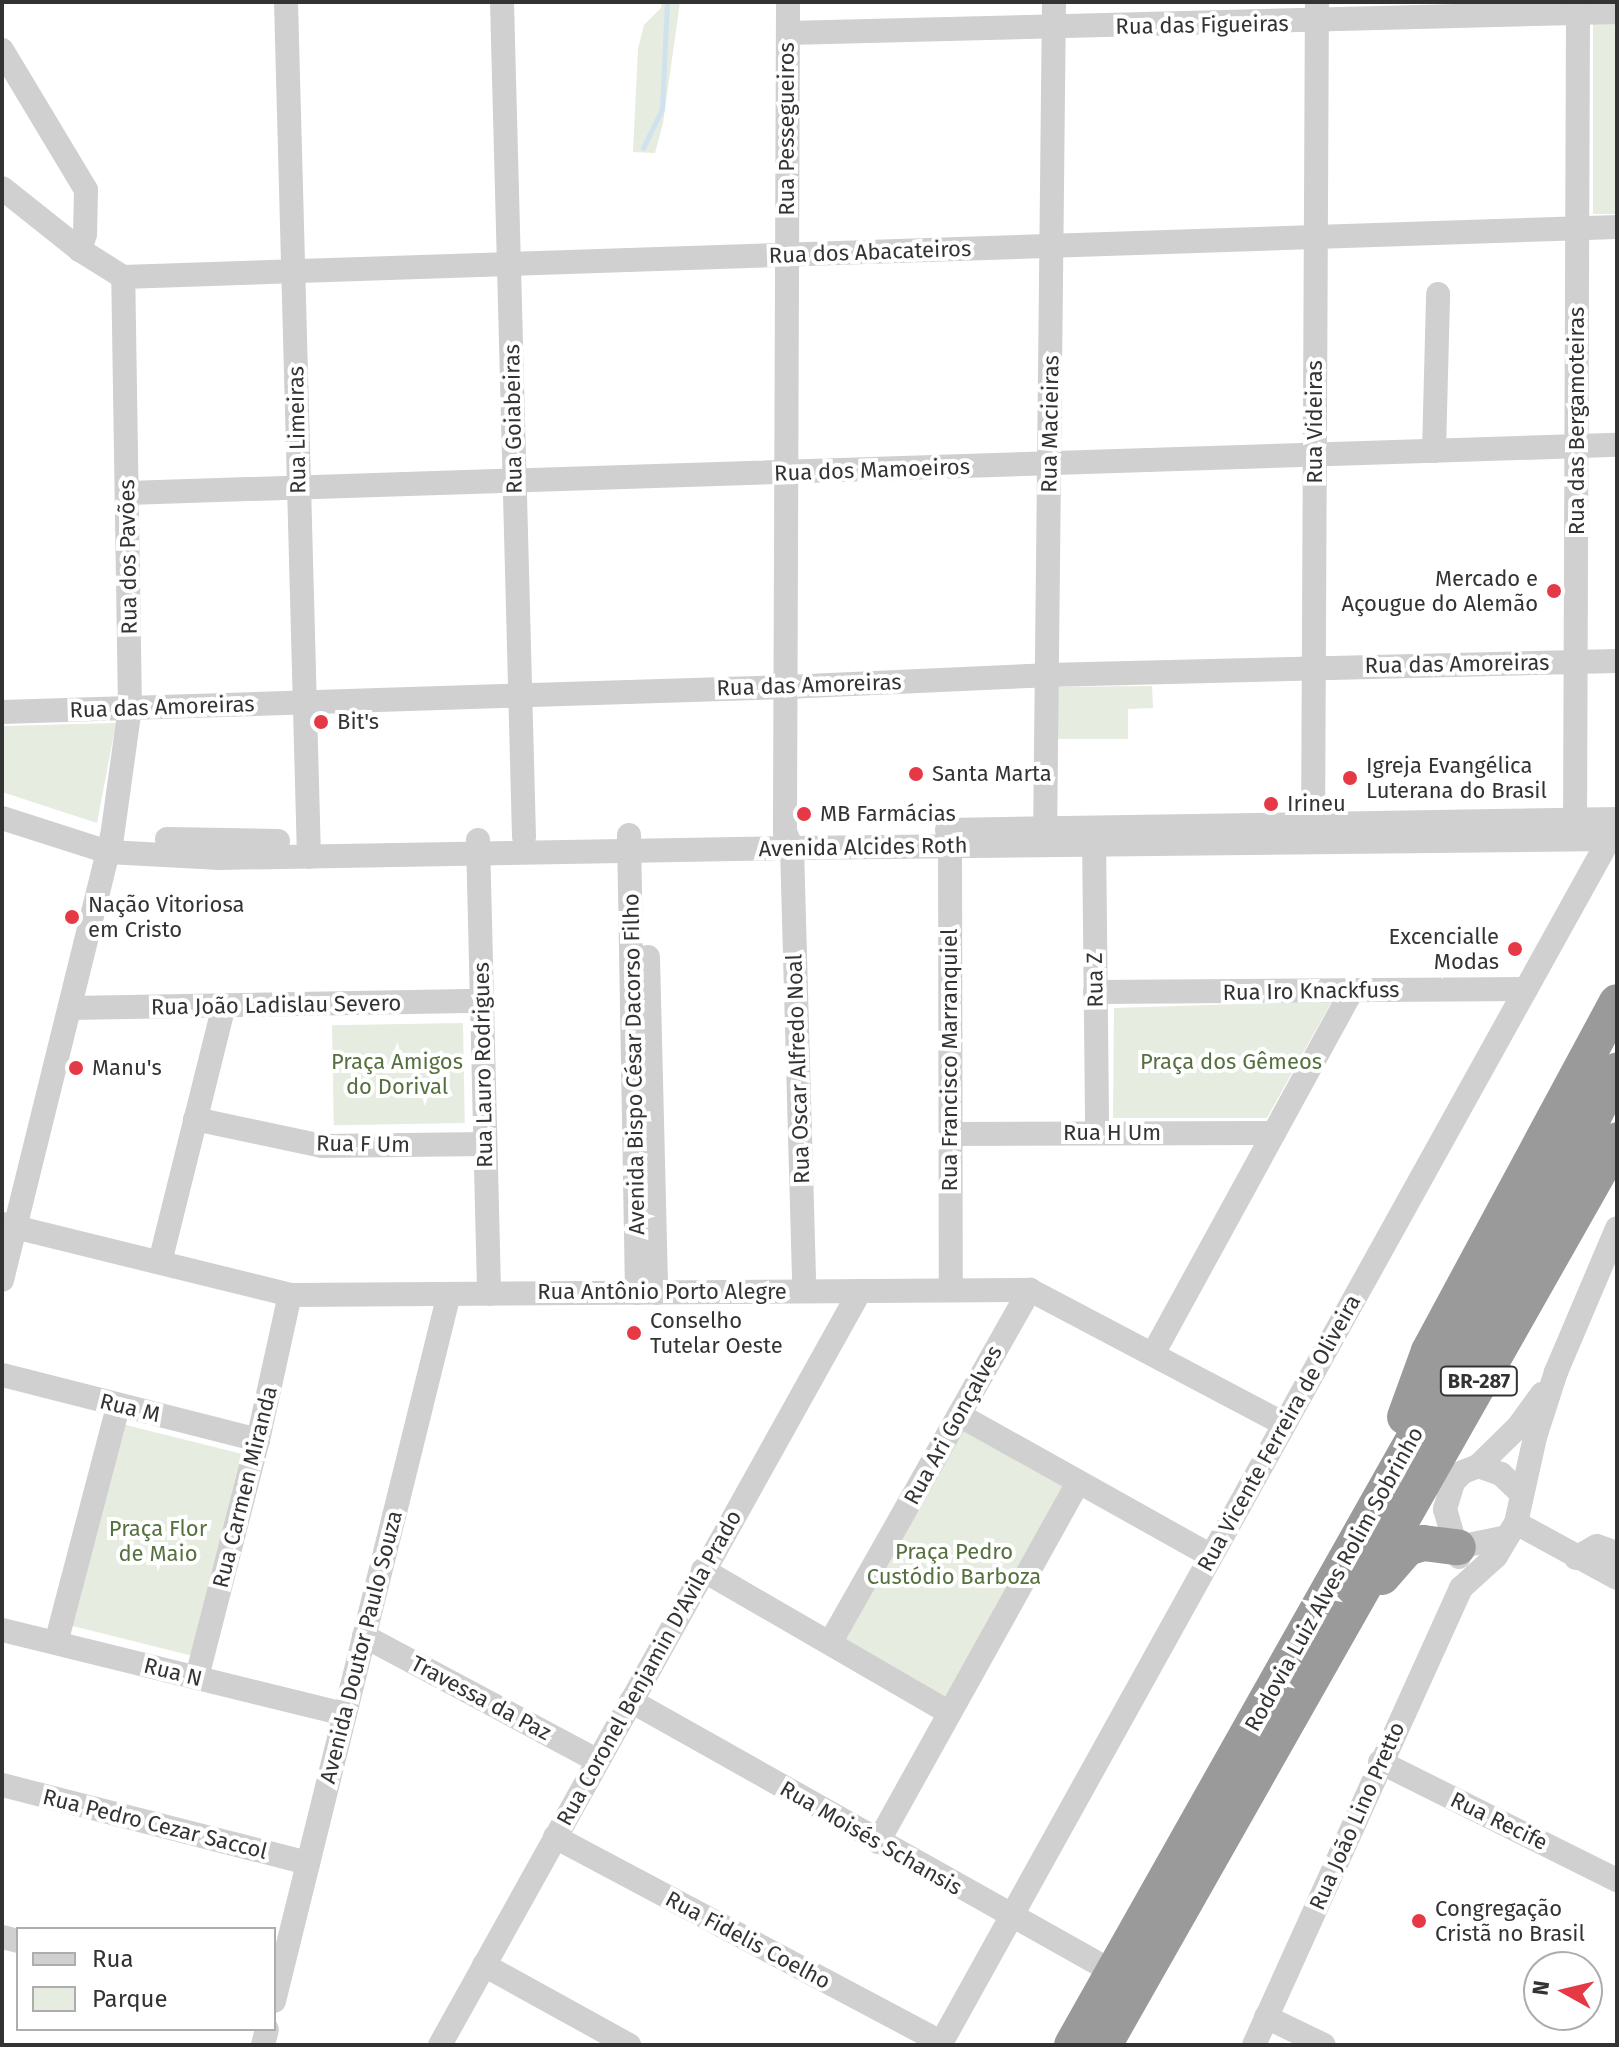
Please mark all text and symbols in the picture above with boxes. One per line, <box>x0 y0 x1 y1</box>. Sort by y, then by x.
street label: Rua das Figueiras <box>1115 10 1289 40</box>
street label: Rua Pessegueiros <box>774 42 800 216</box>
street label: Rua dos Abacateiros <box>768 235 972 269</box>
street label: Rua das Bergamoteiras <box>1564 307 1590 535</box>
street label: Rua Goiabeiras <box>498 344 528 494</box>
street label: Rua Macieiras <box>1036 355 1064 493</box>
street label: Rua Videiras <box>1302 360 1328 484</box>
street label: Rua Limeiras <box>283 366 311 494</box>
street label: Rua dos Mamoeiros <box>774 453 970 487</box>
street label: Rua dos Pavões <box>113 479 143 635</box>
place label: Mercado e Açougue do Alemão <box>1341 565 1538 616</box>
marker: Mercado e Açougue do Alemão <box>1545 582 1563 600</box>
street label: Rua das Amoreiras <box>1364 649 1550 679</box>
street label: Rua das Amoreiras <box>716 669 902 701</box>
street label: Rua das Amoreiras <box>69 691 255 723</box>
place label: Bit's <box>337 709 379 735</box>
marker: Bit's <box>312 713 330 731</box>
place label: Igreja Evangélica Luterana do Brasil <box>1366 752 1547 804</box>
place label: Santa Marta <box>932 761 1052 787</box>
marker: Santa Marta <box>907 765 925 783</box>
marker: Igreja Evangélica Luterana do Brasil <box>1341 769 1359 787</box>
place label: Irineu <box>1287 791 1346 817</box>
marker: Irineu <box>1262 795 1280 813</box>
place label: MB Farmácias <box>820 801 956 827</box>
marker: MB Farmácias <box>795 805 813 823</box>
street label: Avenida Alcides Roth <box>758 832 968 862</box>
place label: Nação Vitoriosa em Cristo <box>88 891 244 942</box>
street label: Avenida Bispo César Dacorso Filho <box>618 893 650 1235</box>
marker: Nação Vitoriosa em Cristo <box>63 908 81 926</box>
place label: Excencialle Modas <box>1389 923 1499 974</box>
street label: Rua Francisco Marranquiel <box>937 928 963 1192</box>
marker: Excencialle Modas <box>1506 940 1524 958</box>
street label: Rua Z <box>1081 952 1109 1008</box>
street label: Rua Oscar Alfredo Noal <box>781 954 815 1184</box>
street label: Rua Lauro Rodrigues <box>468 962 498 1168</box>
street label: Rua Iro Knackfuss <box>1222 976 1400 1006</box>
street label: Rua João Ladislau Severo <box>151 990 401 1020</box>
park label: Praça Amigos do Dorival <box>331 1048 463 1100</box>
park label: Praça dos Gêmeos <box>1140 1049 1322 1075</box>
place label: Manu's <box>92 1055 162 1081</box>
marker: Manu's <box>67 1059 85 1077</box>
street label: Rua H Um <box>1063 1120 1161 1146</box>
street label: Rua F Um <box>316 1130 410 1158</box>
street label: Rua Antônio Porto Alegre <box>537 1279 787 1305</box>
street label: Rua Vicente Ferreira de Oliveira <box>1192 1290 1366 1576</box>
place label: Conselho Tutelar Oeste <box>650 1307 783 1358</box>
marker: Conselho Tutelar Oeste <box>625 1324 643 1342</box>
street label: Rua Ari Gonçalves <box>898 1341 1008 1509</box>
road number: BR-287 <box>1439 1365 1519 1397</box>
street label: Rua Carmen Miranda <box>207 1383 283 1591</box>
street label: Rua M <box>97 1388 163 1428</box>
street label: Rodovia Luiz Alves Rolim Sobrinho <box>1239 1422 1429 1736</box>
street label: Rua Coronel Benjamin D'Avila Prado <box>551 1506 747 1830</box>
street label: Avenida Doutor Paulo Souza <box>314 1508 408 1786</box>
park label: Praça Flor de Maio <box>109 1515 207 1566</box>
park label: Praça Pedro Custódio Barboza <box>867 1538 1041 1590</box>
street label: Travessa da Paz <box>406 1650 556 1746</box>
street label: Rua N <box>141 1652 205 1692</box>
street label: Rua João Lino Pretto <box>1304 1718 1410 1914</box>
street label: Rua Moisés Schansis <box>775 1775 967 1901</box>
street label: Rua Pedro Cezar Saccol <box>40 1783 270 1865</box>
street label: Rua Recife <box>1446 1786 1552 1856</box>
street label: Rua Fidelis Coelho <box>661 1885 835 1995</box>
place label: Congregação Cristã no Brasil <box>1435 1895 1585 1946</box>
marker: Congregação Cristã no Brasil <box>1410 1912 1428 1930</box>
legend <box>16 1927 276 2031</box>
text: Rua <box>92 1945 134 1973</box>
north arrow <box>1523 1951 1603 2031</box>
text: N <box>1526 1979 1555 1997</box>
text: Parque <box>92 1985 168 2013</box>

